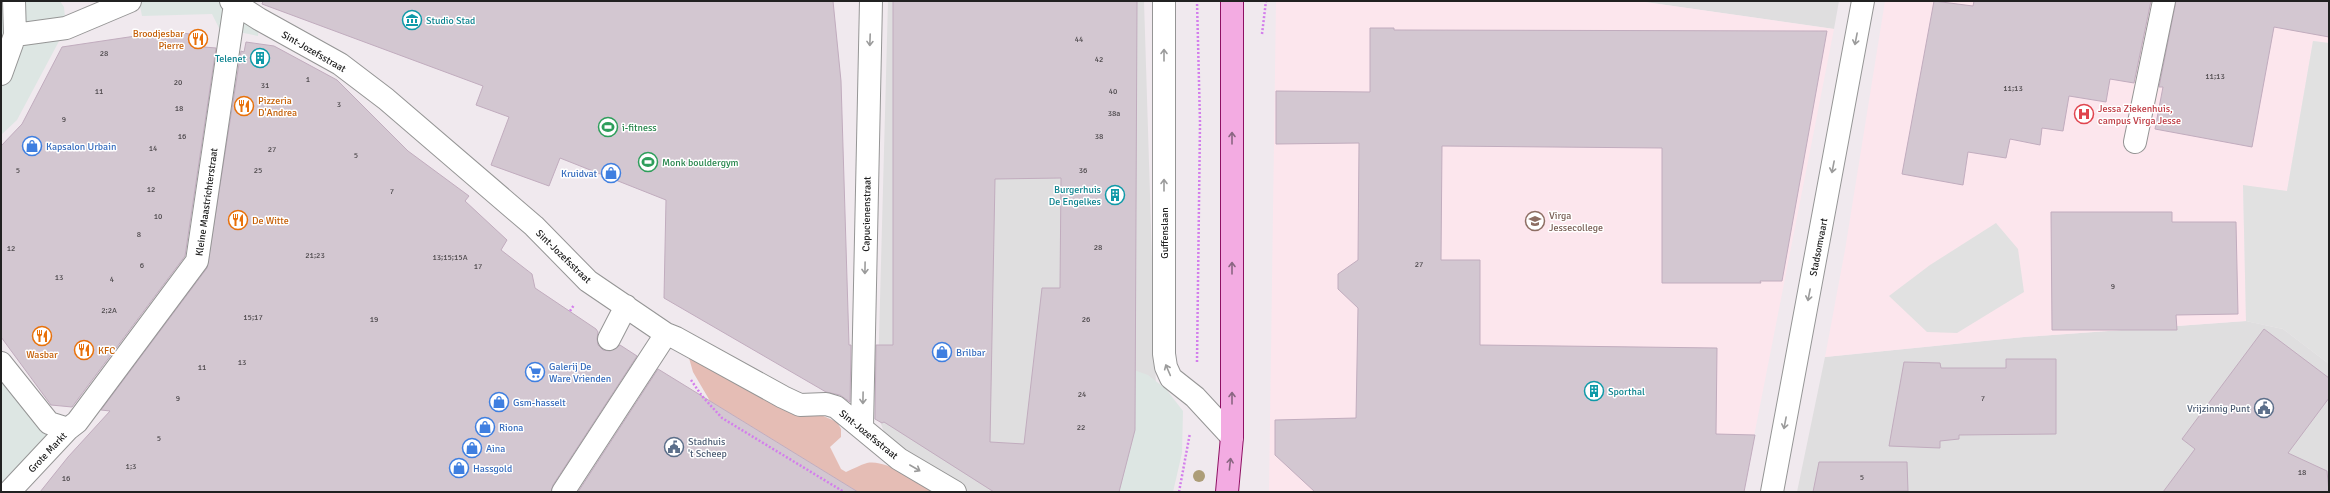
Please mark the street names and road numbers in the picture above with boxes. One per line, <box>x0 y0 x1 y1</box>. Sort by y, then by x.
street label: Sint-Jozefsstraat <box>279 29 348 75</box>
street label: Kleine Maastrichterstraat <box>193 147 221 257</box>
street label: Capucienenstraat <box>860 176 874 252</box>
street label: Guffenslaan <box>1159 207 1171 259</box>
street label: Stadsomvaart <box>1807 217 1831 277</box>
street label: Sint-Jozefsstraat <box>533 227 594 286</box>
street label: Sint-Jozefsstraat <box>837 407 901 462</box>
street label: Grote Markt <box>26 430 70 475</box>

